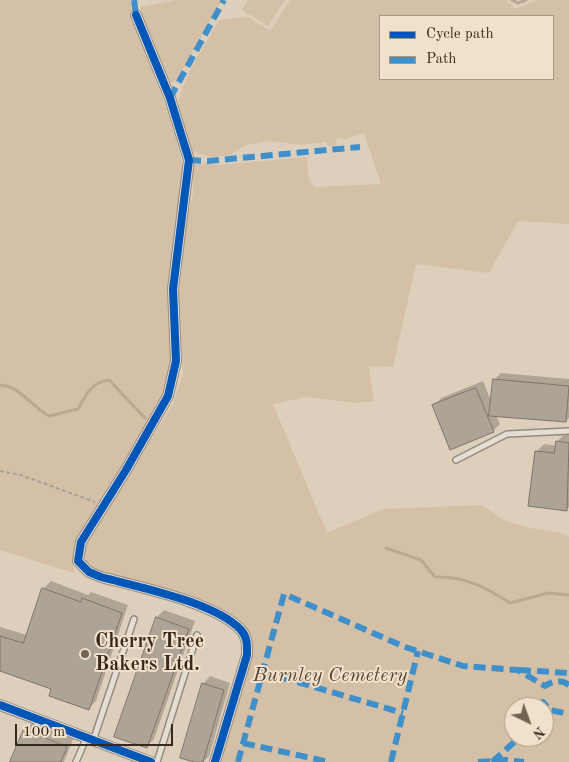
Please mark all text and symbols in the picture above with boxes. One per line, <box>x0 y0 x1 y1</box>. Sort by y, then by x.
legend <box>379 15 554 80</box>
text: Cycle path <box>426 27 494 42</box>
text: Path <box>426 52 456 67</box>
place label: Cherry Tree Bakers Ltd. <box>95 630 204 677</box>
marker: Cherry Tree Bakers Ltd. <box>79 648 91 660</box>
park label: Burnley Cemetery <box>253 664 407 688</box>
north arrow <box>504 697 554 747</box>
scale bar <box>18 714 175 746</box>
text: N <box>530 724 547 741</box>
text: 100 m <box>23 725 65 740</box>

